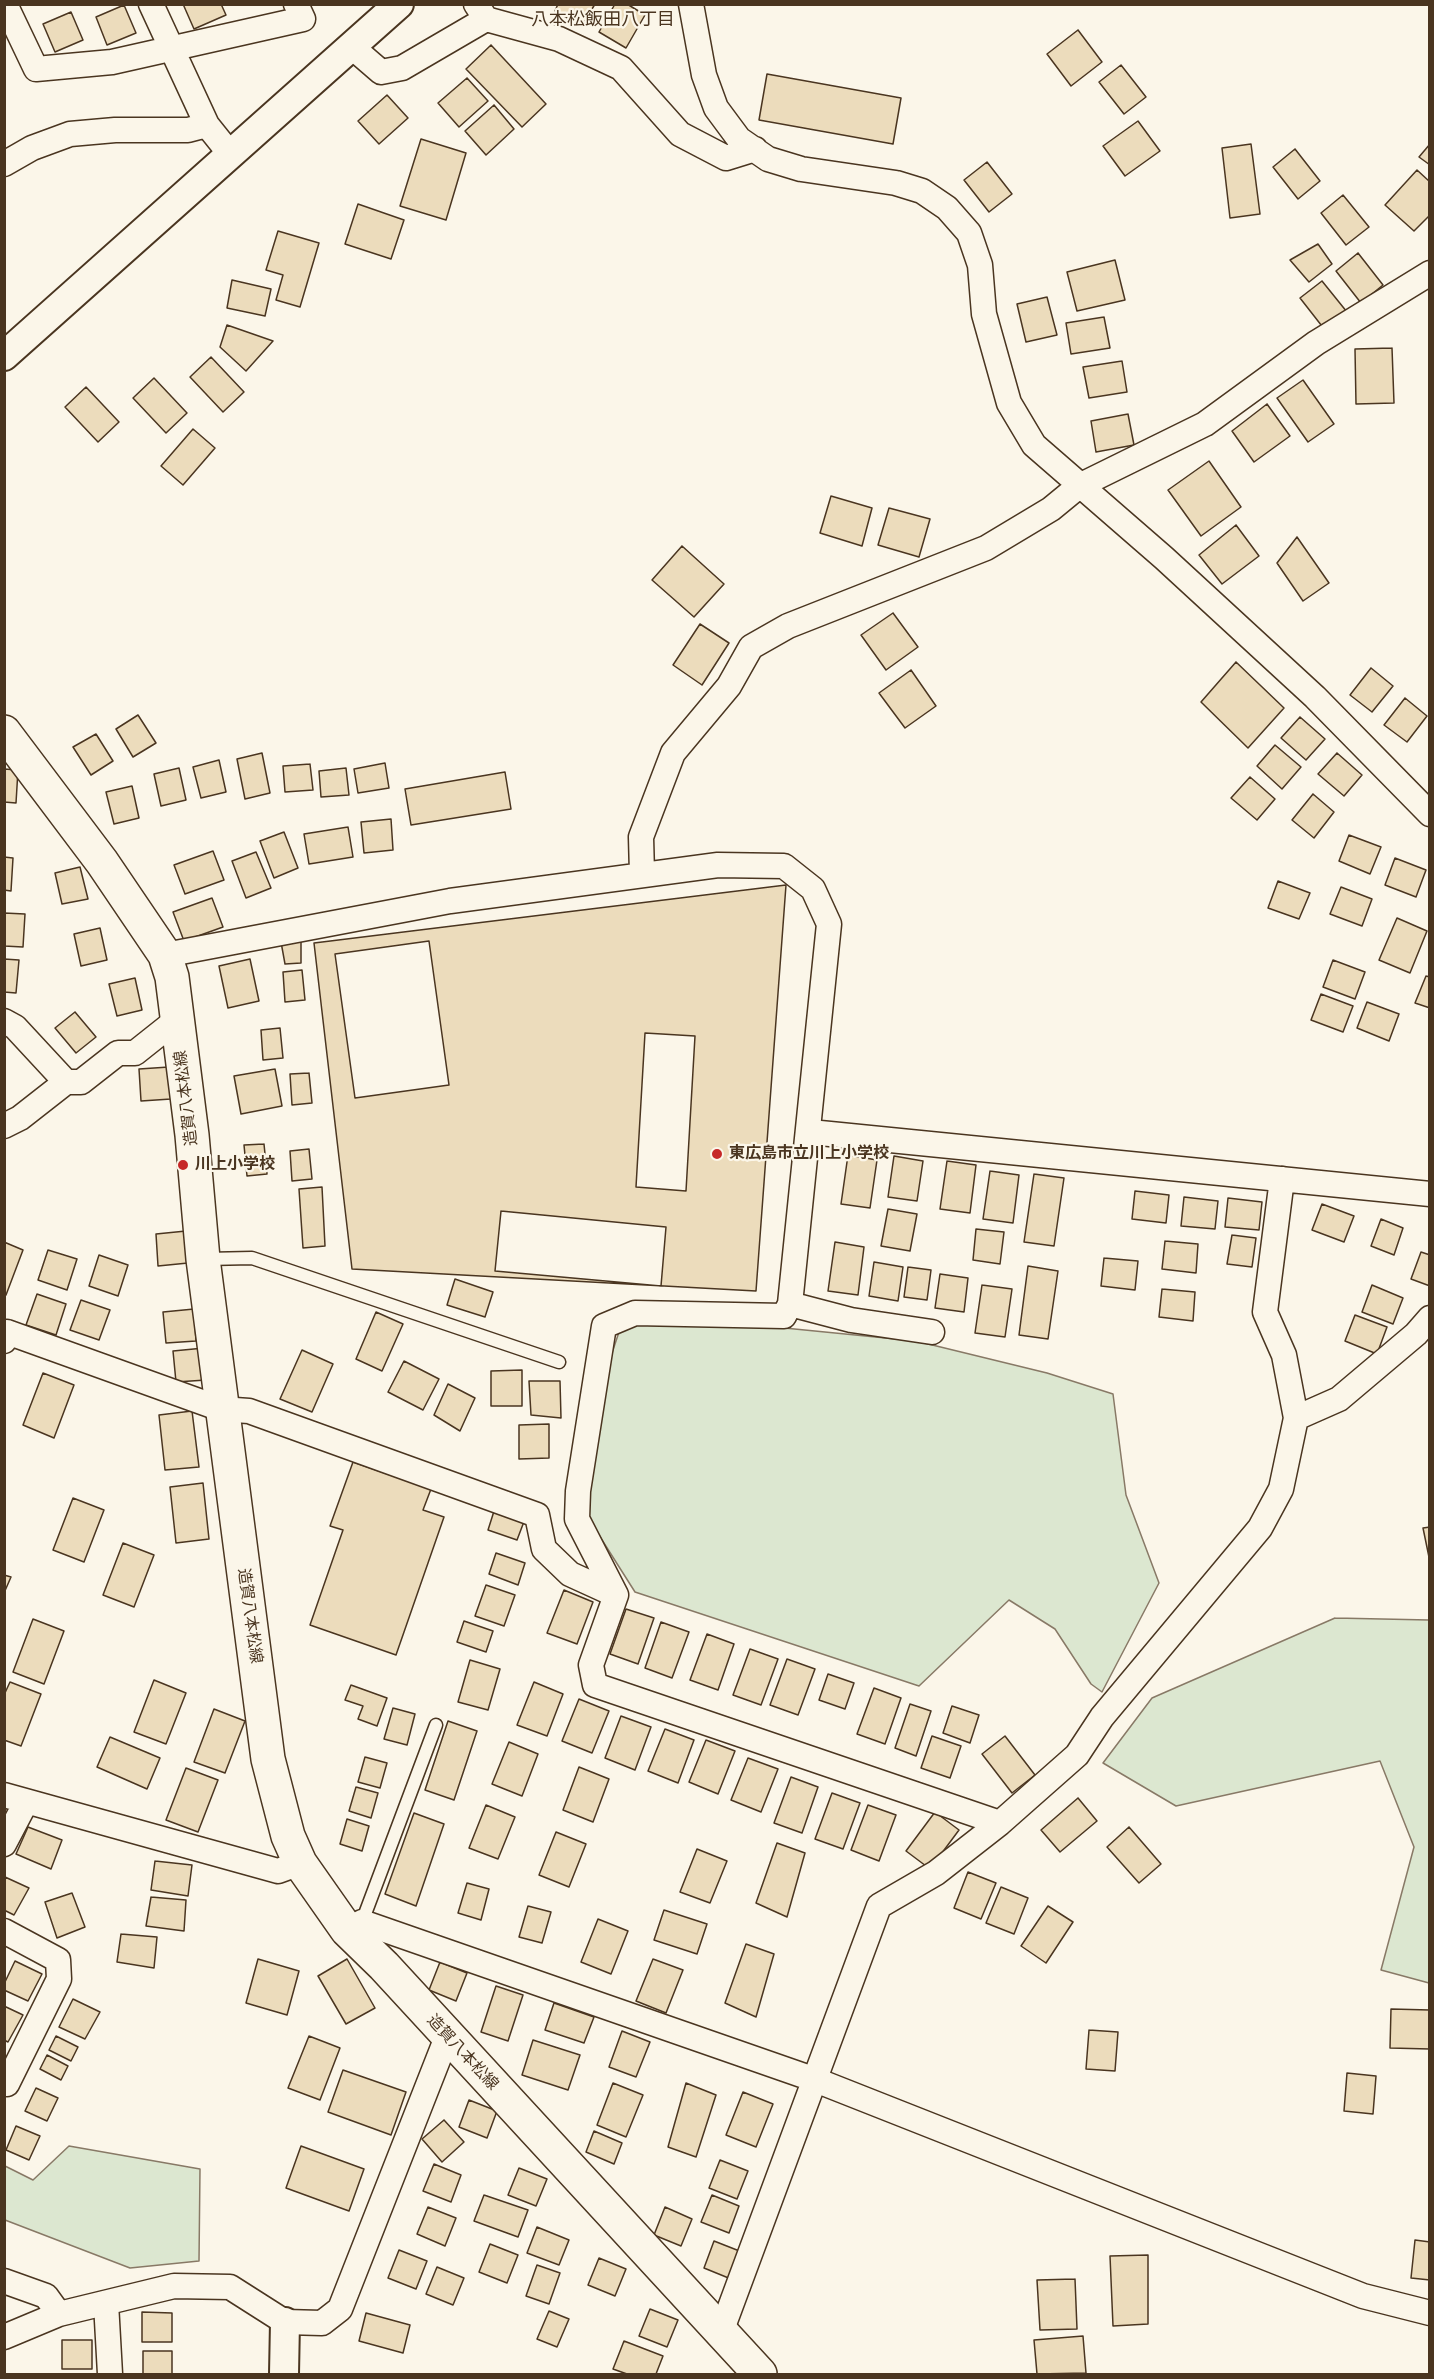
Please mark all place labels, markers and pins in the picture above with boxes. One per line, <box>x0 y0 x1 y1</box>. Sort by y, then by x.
place label: 東広島市立川上小学校 <box>729 1144 889 1164</box>
marker: 東広島市立川上小学校 <box>710 1147 724 1161</box>
place label: 川上小学校 <box>195 1155 275 1175</box>
marker: 川上小学校 <box>176 1158 190 1172</box>

